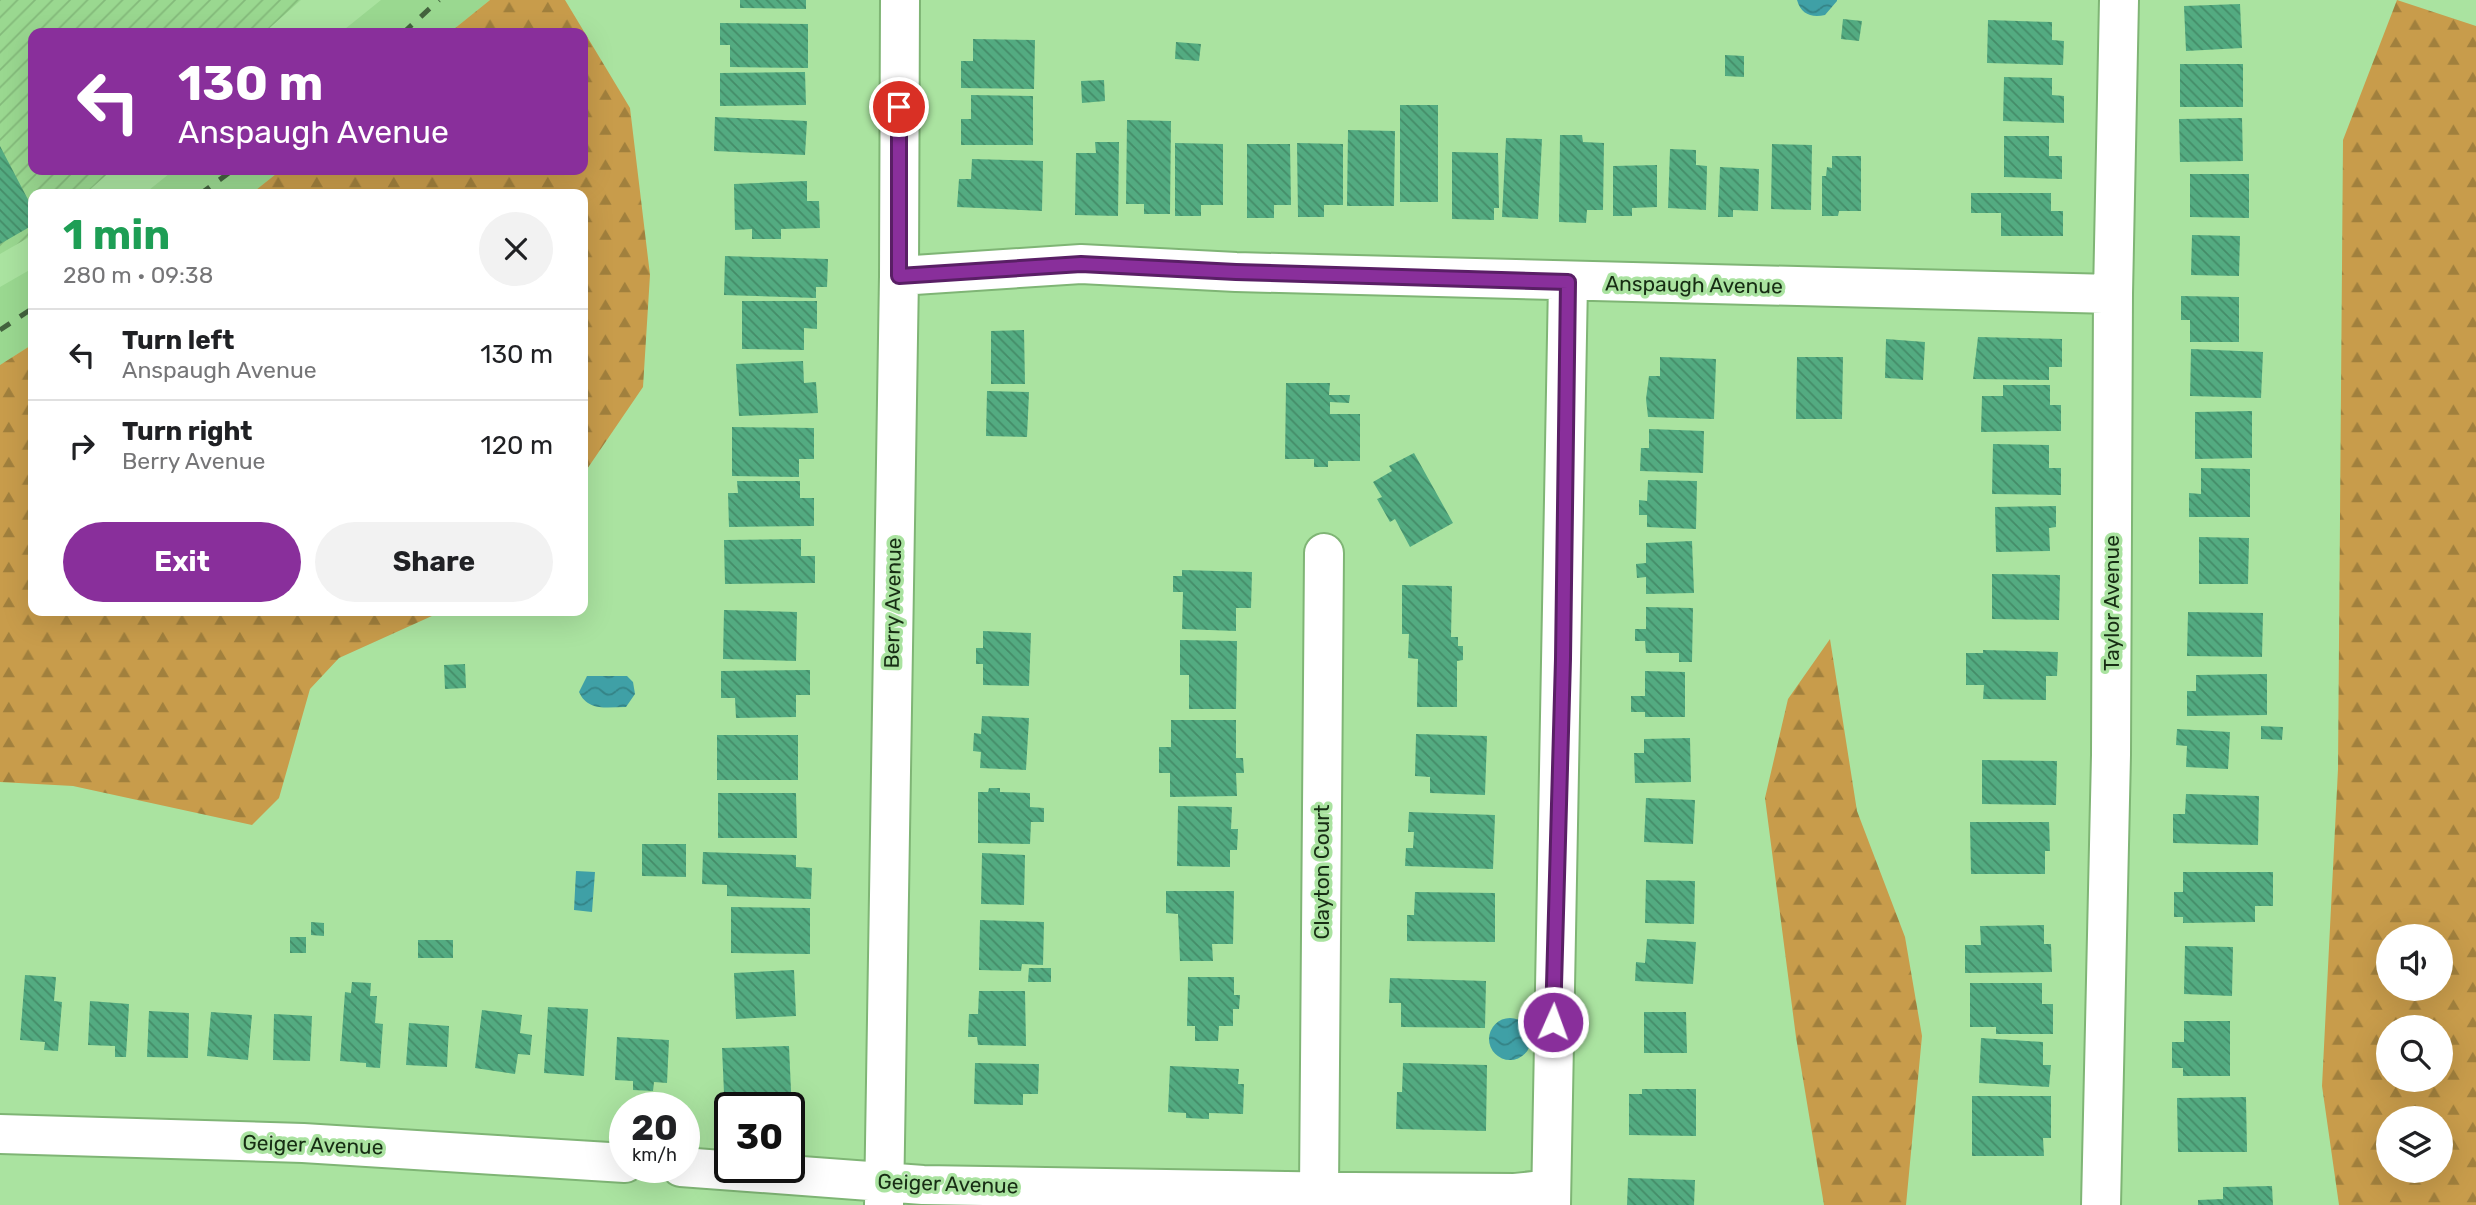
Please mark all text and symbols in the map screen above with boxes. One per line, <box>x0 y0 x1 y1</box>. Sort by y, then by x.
text: 130 m <box>178 54 323 112</box>
icon: left <box>63 56 154 147</box>
pin <box>869 77 929 137</box>
icon: arrive <box>880 88 918 126</box>
text: Anspaugh Avenue <box>178 113 449 151</box>
text: 1 min <box>63 210 170 260</box>
button: close <box>479 212 553 286</box>
text: 280 m · 09:38 <box>63 261 213 289</box>
street label: Anspaugh Avenue <box>1605 270 1783 299</box>
text: Turn left <box>122 325 234 356</box>
icon: left <box>63 336 101 374</box>
text: 130 m <box>480 339 553 370</box>
text: Anspaugh Avenue <box>122 356 317 384</box>
text: Turn right <box>122 416 252 447</box>
icon: right <box>63 427 101 465</box>
text: 120 m <box>481 430 553 461</box>
text: Berry Avenue <box>122 447 265 475</box>
button: Exit <box>63 522 301 602</box>
button: Share <box>315 522 553 602</box>
street label: Taylor Avenue <box>2099 535 2124 671</box>
street label: Berry Avenue <box>879 537 906 669</box>
street label: Clayton Court <box>1309 804 1334 940</box>
map controls <box>2376 924 2453 1183</box>
button: sound <box>2376 924 2453 1001</box>
position arrow <box>1516 985 1590 1059</box>
button: search <box>2376 1015 2453 1092</box>
speed limit sign: 30 <box>714 1092 805 1183</box>
button: layers <box>2376 1106 2453 1183</box>
text: 20 <box>631 1107 678 1149</box>
street label: Geiger Avenue <box>242 1130 384 1159</box>
text: km/h <box>632 1144 677 1166</box>
street label: Geiger Avenue <box>877 1169 1019 1198</box>

